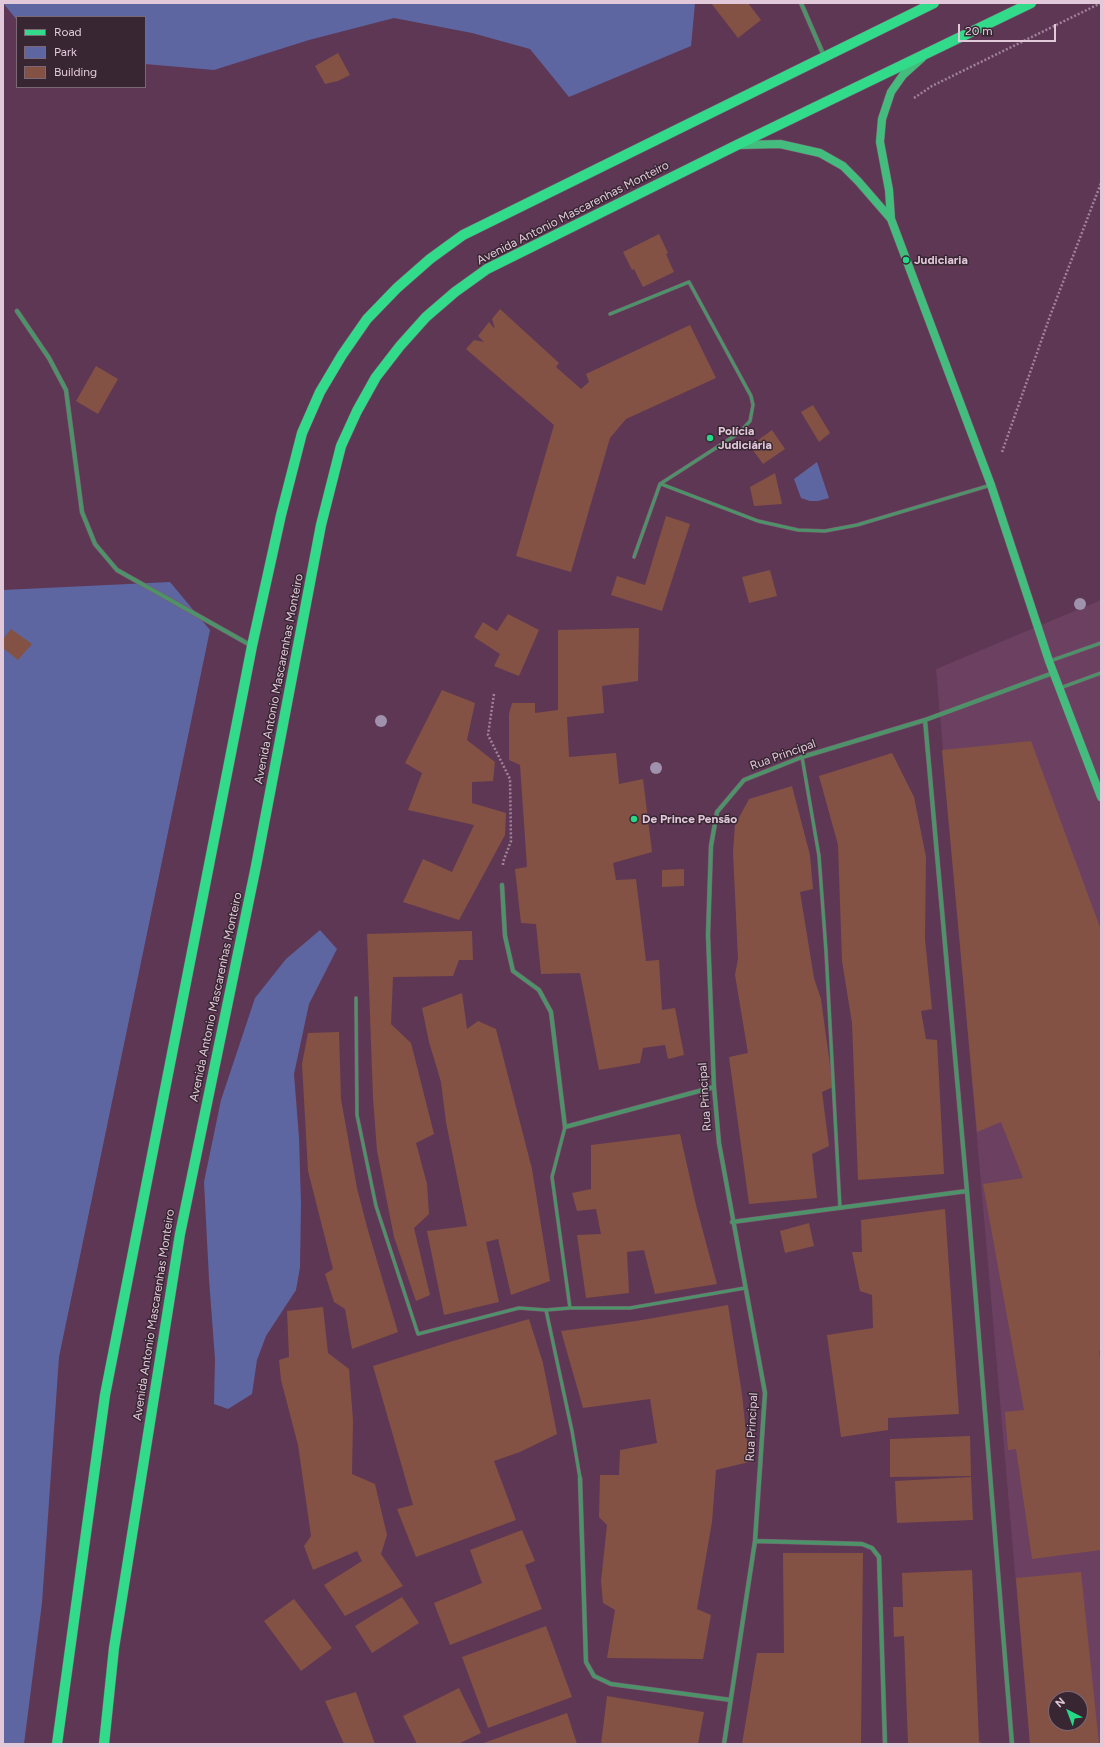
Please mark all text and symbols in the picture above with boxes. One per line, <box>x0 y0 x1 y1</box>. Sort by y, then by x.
legend <box>16 16 146 88</box>
scale bar <box>960 16 1058 42</box>
text: 20 m <box>965 24 993 38</box>
text: Road <box>54 25 82 39</box>
text: Park <box>54 45 77 59</box>
text: Building <box>54 65 97 79</box>
street label: Avenida Antonio Mascarenhas Monteiro <box>475 158 671 268</box>
place label: Judiciaria <box>914 253 968 267</box>
marker: Judiciaria <box>901 255 911 265</box>
place label: Polícia Judiciária <box>718 424 772 452</box>
marker: Polícia Judiciária <box>705 433 715 443</box>
street label: Avenida Antonio Mascarenhas Monteiro <box>252 573 306 785</box>
street label: Rua Principal <box>748 736 818 774</box>
place label: De Prince Pensão <box>642 812 737 826</box>
marker: De Prince Pensão <box>629 814 639 824</box>
street label: Avenida Antonio Mascarenhas Monteiro <box>187 891 245 1103</box>
street label: Rua Principal <box>695 1062 715 1132</box>
street label: Avenida Antonio Mascarenhas Monteiro <box>130 1208 178 1422</box>
street label: Rua Principal <box>743 1392 761 1462</box>
north arrow <box>1048 1691 1088 1731</box>
text: N <box>1053 1695 1068 1710</box>

